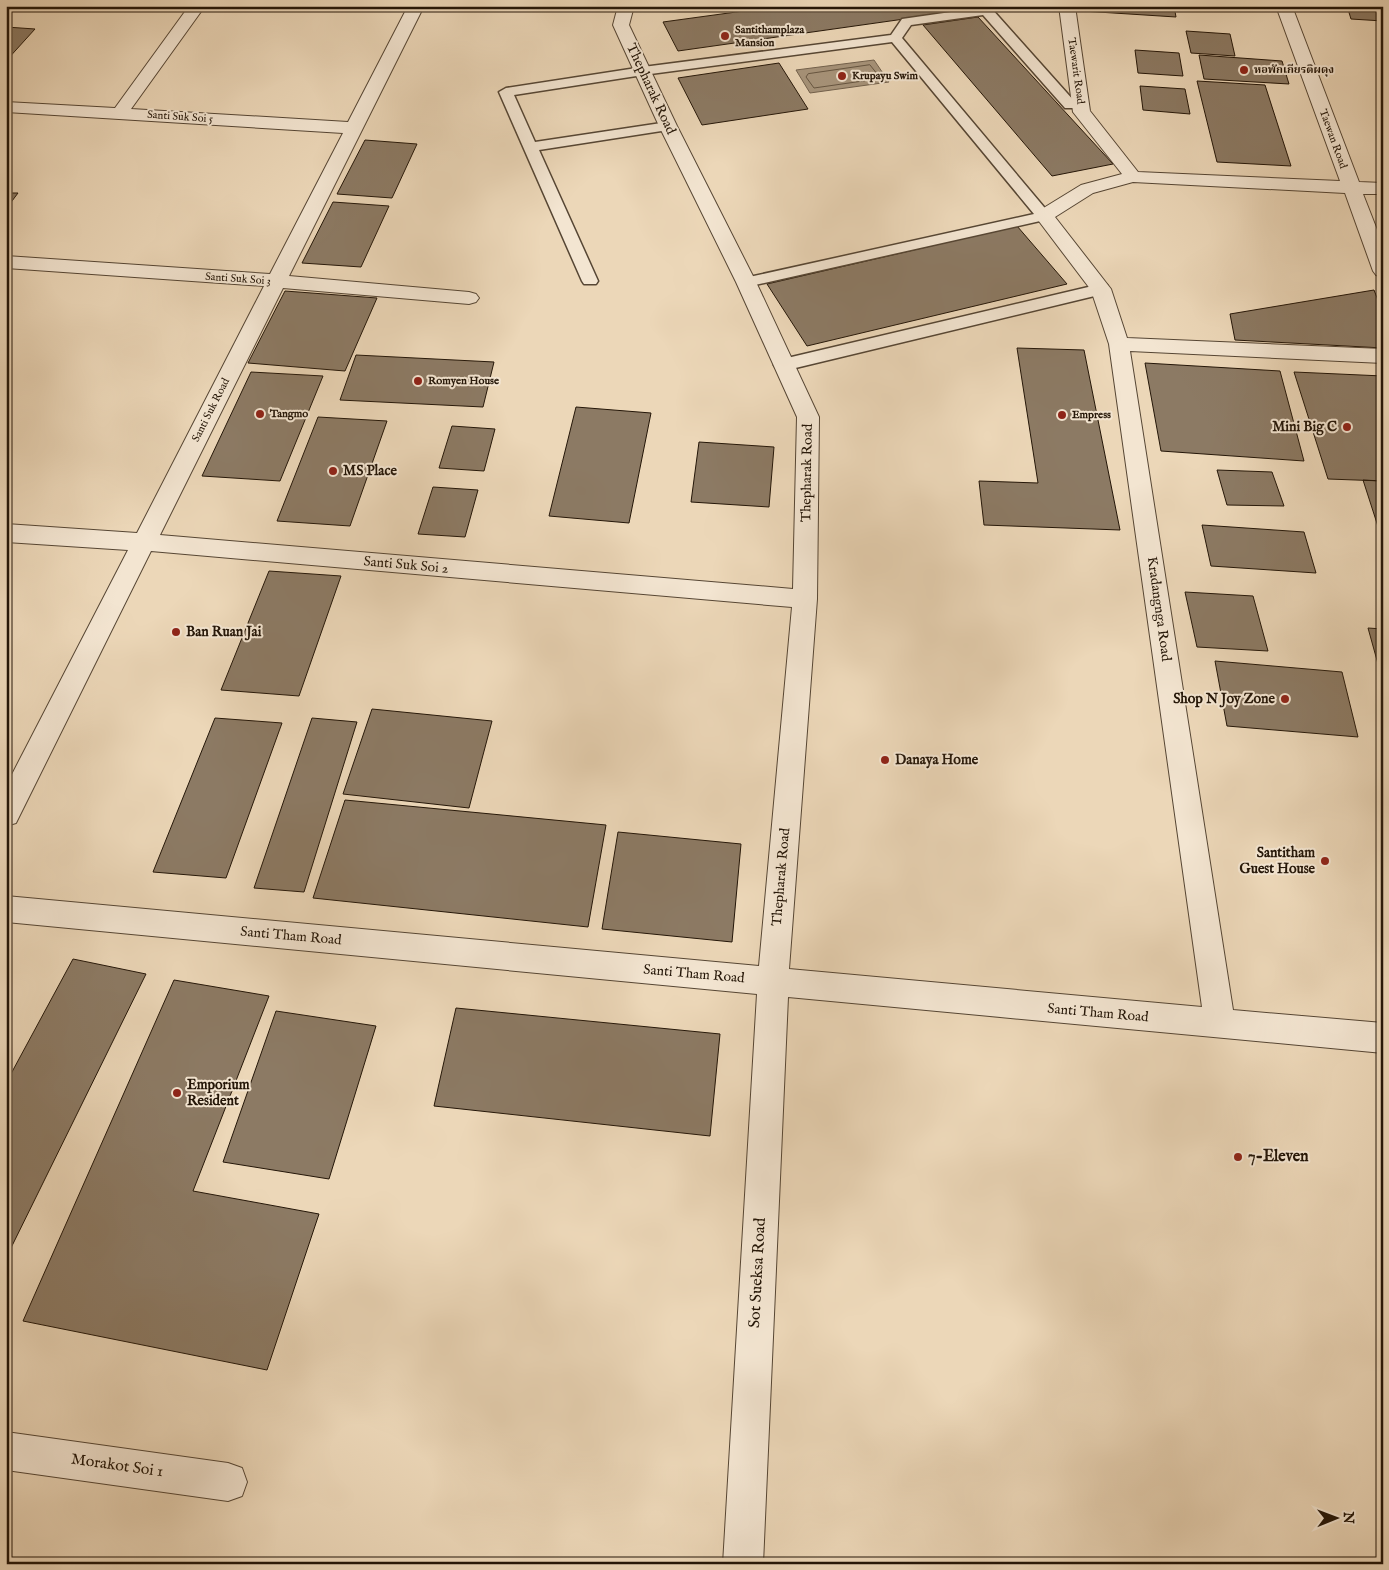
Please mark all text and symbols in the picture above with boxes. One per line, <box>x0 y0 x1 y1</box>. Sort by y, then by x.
place label: Santithamplaza Mansion <box>735 23 805 50</box>
marker: Santithamplaza Mansion <box>719 30 731 42</box>
street label: Taewarit Road <box>1064 37 1088 105</box>
street label: Thepharak Road <box>622 41 680 138</box>
place label: หอพักเกียรติผดุง <box>1254 63 1334 77</box>
marker: หอพักเกียรติผดุง <box>1238 64 1250 76</box>
place label: Krupayu Swim <box>852 69 918 83</box>
marker: Krupayu Swim <box>836 70 848 82</box>
street label: Taewan Road <box>1316 107 1350 171</box>
street label: Santi Suk Soi 5 <box>147 108 213 126</box>
street label: Santi Suk Soi 3 <box>205 270 271 288</box>
place label: Romyen House <box>428 374 499 388</box>
marker: Romyen House <box>412 375 424 387</box>
street label: Santi Suk Road <box>189 376 233 444</box>
place label: Tangmo <box>269 407 308 421</box>
marker: Tangmo <box>254 408 266 420</box>
place label: Empress <box>1072 408 1111 422</box>
marker: Empress <box>1056 409 1068 421</box>
place label: Mini Big C <box>1272 418 1337 436</box>
marker: Mini Big C <box>1341 421 1353 433</box>
street label: Thepharak Road <box>797 423 817 522</box>
place label: MS Place <box>343 462 397 480</box>
marker: MS Place <box>327 465 339 477</box>
street label: Santi Suk Soi 2 <box>363 552 450 578</box>
street label: Kradangnga Road <box>1143 555 1175 663</box>
place label: Ban Ruan Jai <box>186 623 262 641</box>
marker: Ban Ruan Jai <box>170 626 182 638</box>
place label: Shop N Joy Zone <box>1173 690 1276 708</box>
marker: Shop N Joy Zone <box>1279 693 1291 705</box>
place label: Danaya Home <box>895 751 979 769</box>
marker: Danaya Home <box>879 754 891 766</box>
street label: Thepharak Road <box>768 827 794 927</box>
place label: Santitham Guest House <box>1240 844 1316 878</box>
marker: Santitham Guest House <box>1319 855 1331 867</box>
street label: Santi Tham Road <box>240 923 343 949</box>
street label: Santi Tham Road <box>643 961 746 987</box>
street label: Santi Tham Road <box>1047 1000 1150 1026</box>
place label: Emporium Resident <box>187 1076 250 1110</box>
marker: Emporium Resident <box>171 1087 183 1099</box>
place label: 7-Eleven <box>1248 1147 1309 1167</box>
marker: 7-Eleven <box>1232 1151 1244 1163</box>
street label: Sot Sueksa Road <box>745 1217 771 1329</box>
street label: Morakot Soi 1 <box>70 1450 164 1482</box>
north arrow <box>1312 1492 1362 1542</box>
text: N <box>1339 1511 1357 1524</box>

